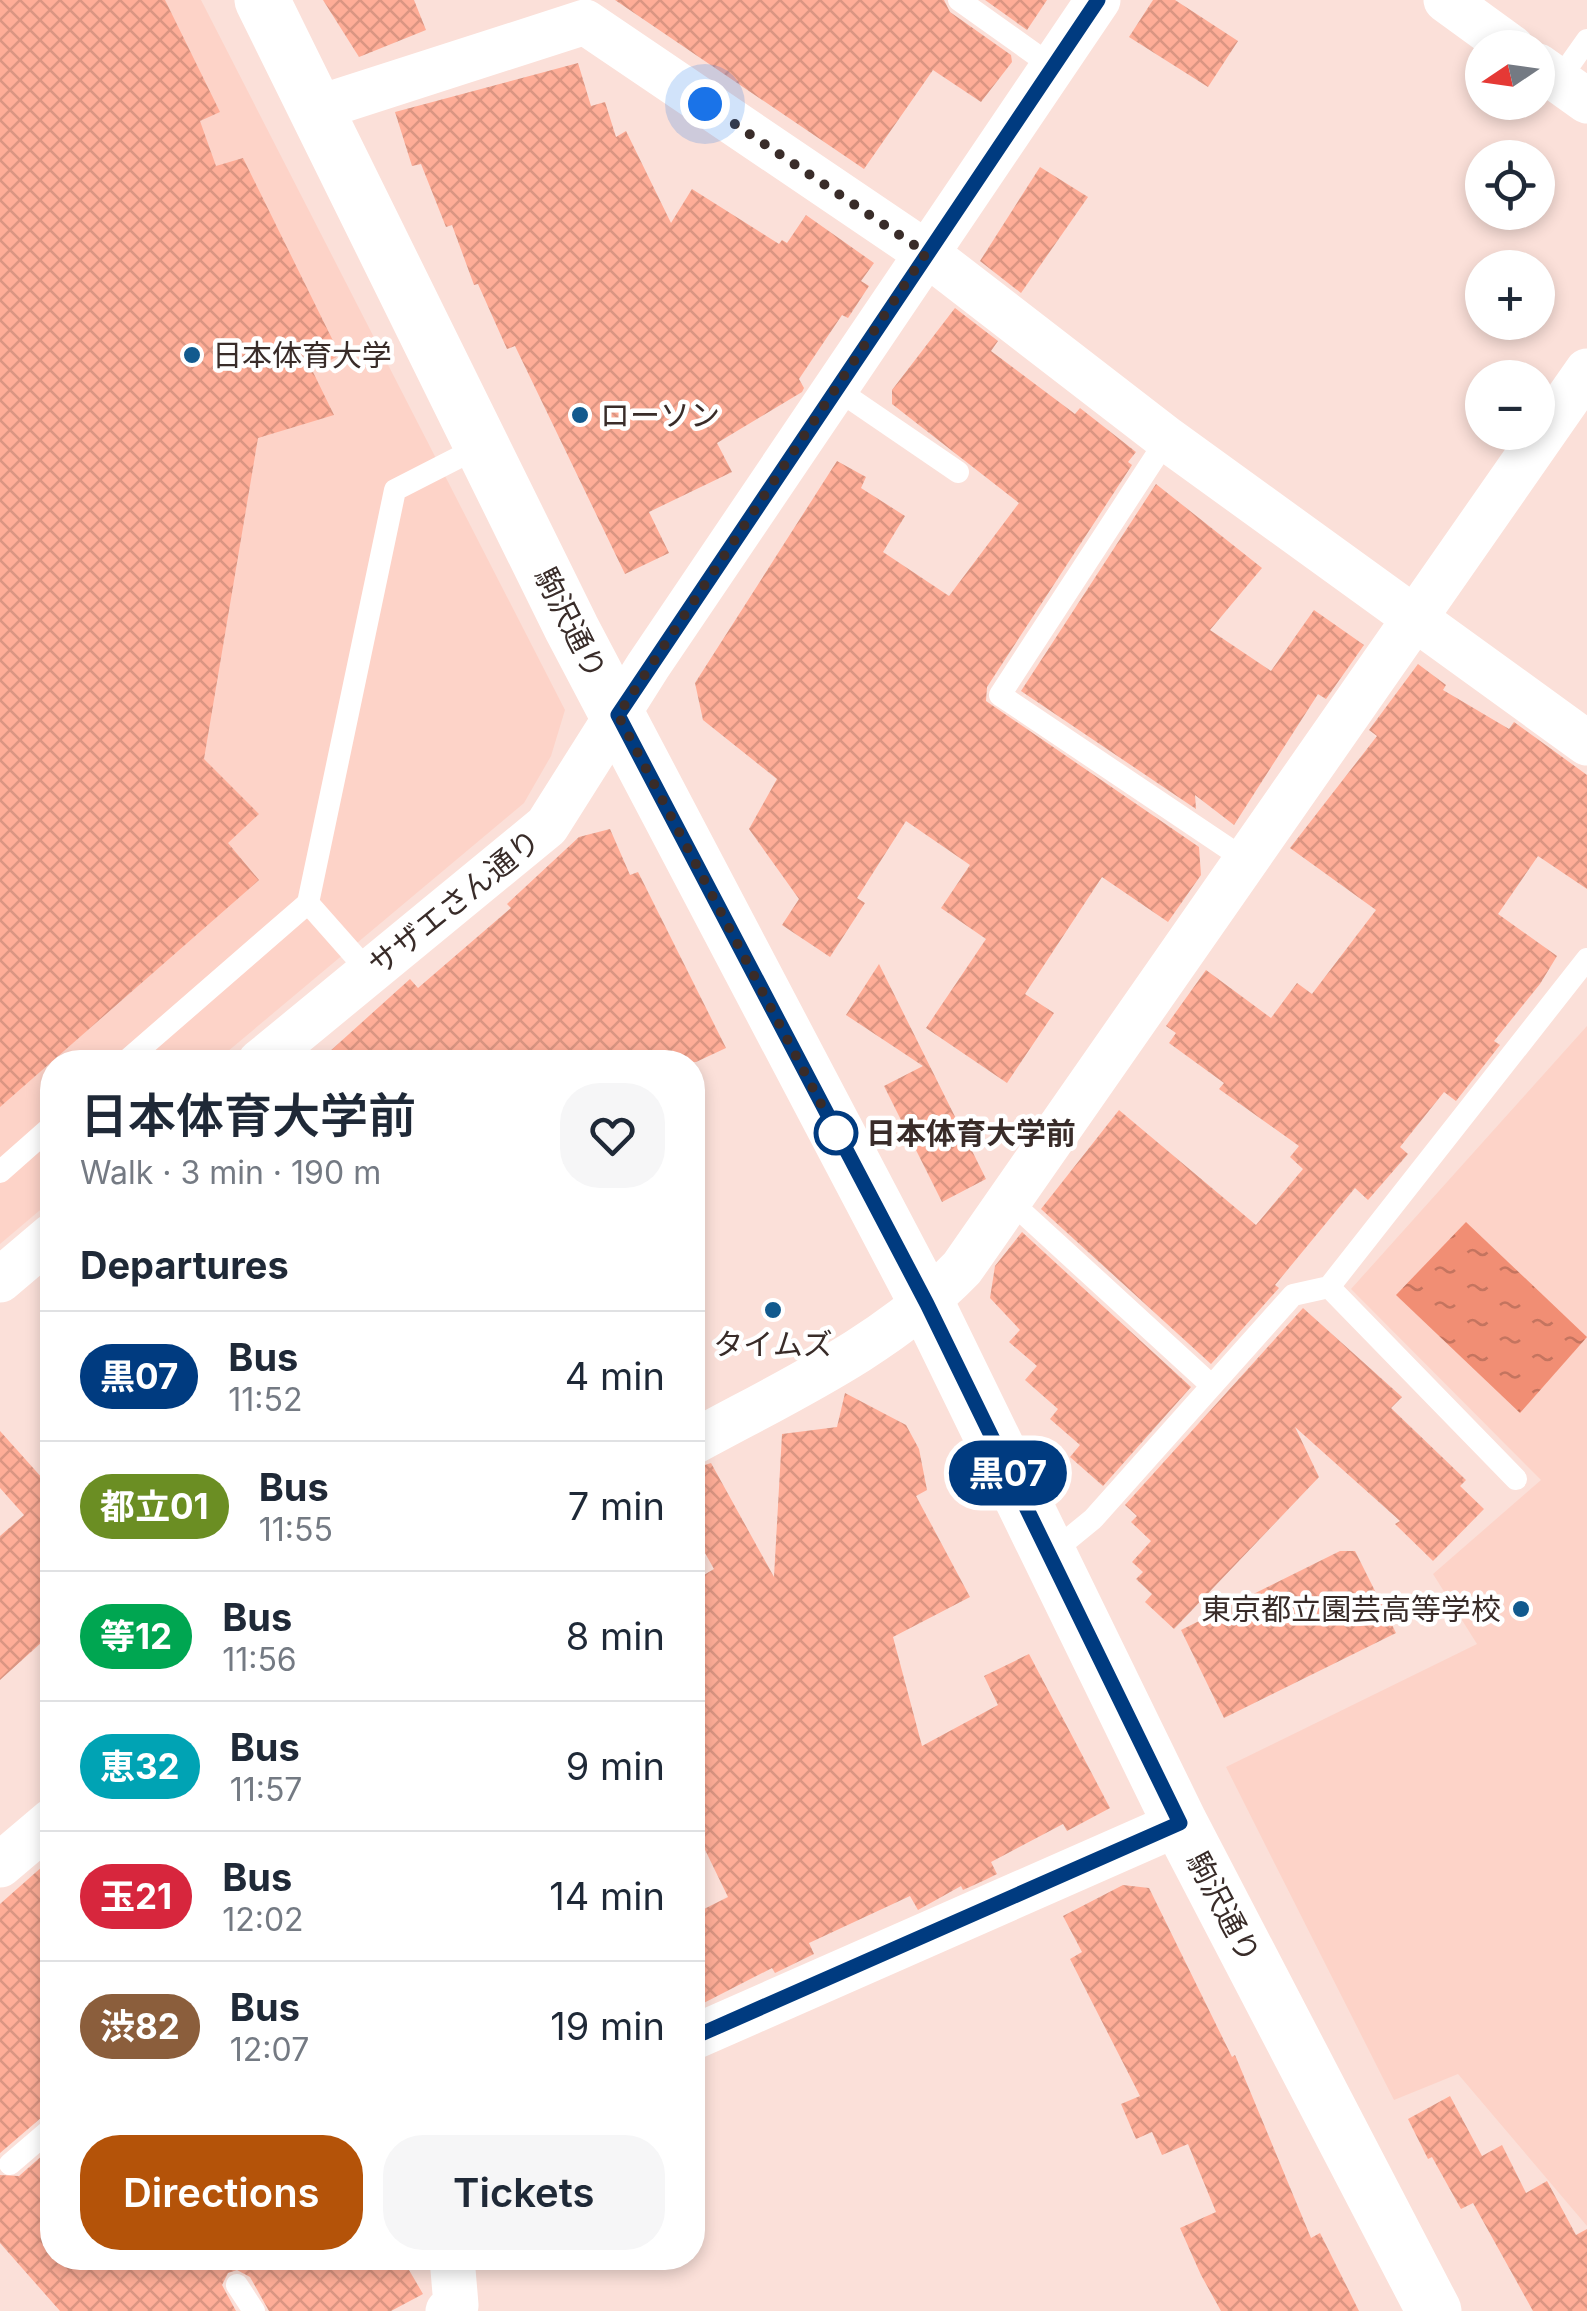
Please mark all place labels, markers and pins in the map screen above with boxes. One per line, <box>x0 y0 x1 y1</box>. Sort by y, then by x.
place label: 日本体育大学 <box>212 337 392 373</box>
marker: 日本体育大学 <box>181 344 203 366</box>
place label: ローソン <box>600 397 720 433</box>
marker: ローソン <box>569 404 591 426</box>
marker: 日本体育大学前 <box>815 1112 857 1154</box>
place label: 日本体育大学前 <box>866 1115 1076 1151</box>
marker: タイムズ <box>762 1299 784 1321</box>
place label: タイムズ <box>713 1326 833 1362</box>
place label: 東京都立園芸高等学校 <box>1201 1591 1501 1627</box>
marker: 東京都立園芸高等学校 <box>1510 1598 1532 1620</box>

